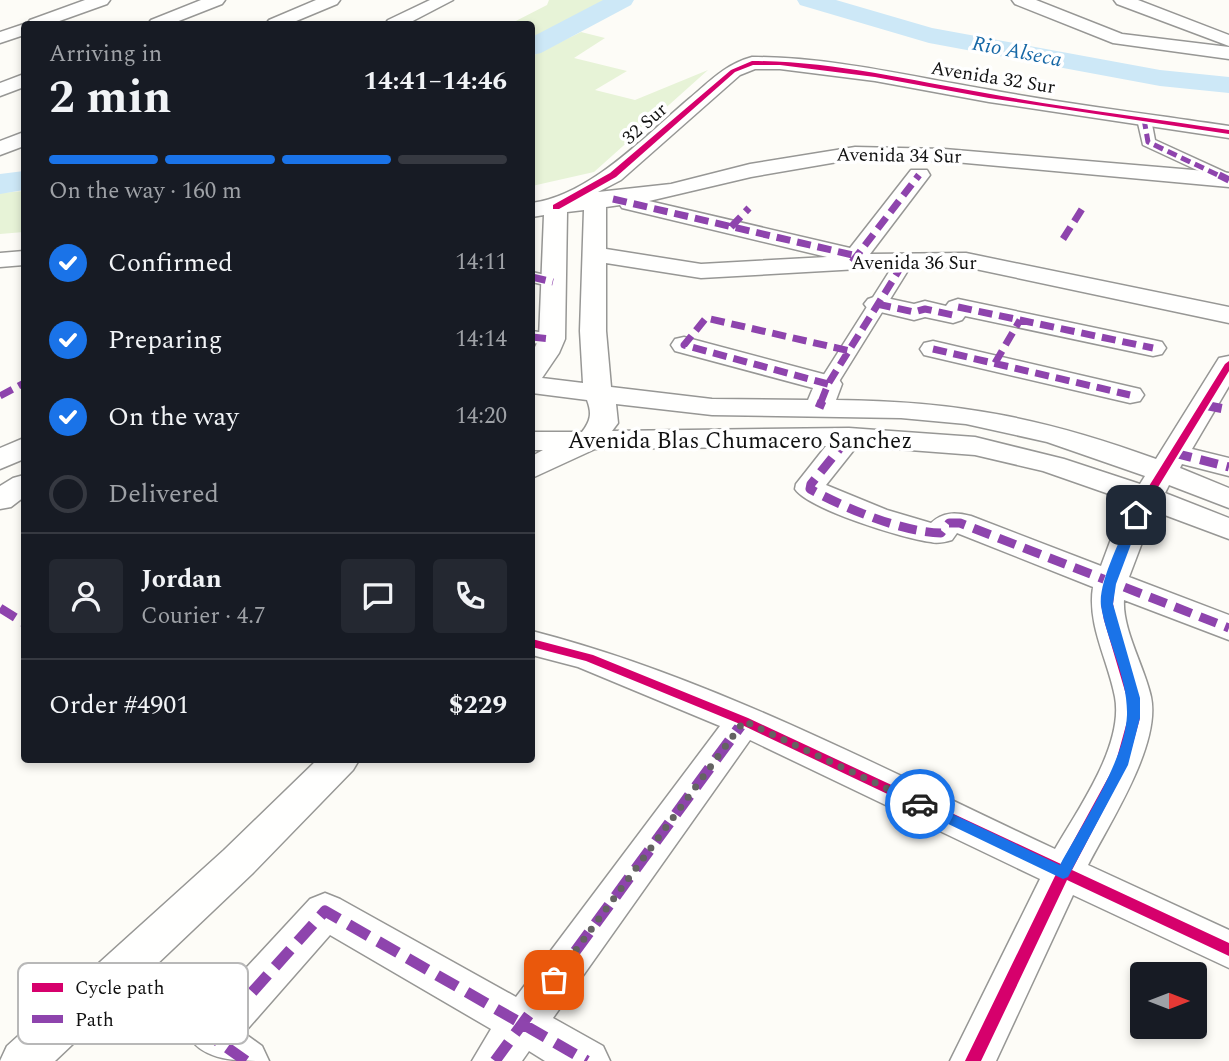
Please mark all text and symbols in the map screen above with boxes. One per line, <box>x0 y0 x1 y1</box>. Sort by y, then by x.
water label: Rio Alseca <box>969 28 1065 76</box>
text: Arriving in <box>49 37 162 72</box>
street label: Avenida 32 Sur <box>929 54 1058 102</box>
text: 14:41–14:46 <box>363 61 507 101</box>
text: 2 min <box>49 63 171 133</box>
street label: 32 Sur <box>616 96 674 152</box>
street label: Avenida 34 Sur <box>836 140 962 172</box>
text: On the way · 160 m <box>49 174 242 209</box>
text: Confirmed <box>108 243 233 283</box>
icon: check <box>49 244 87 282</box>
text: 14:11 <box>455 245 507 280</box>
street label: Avenida 36 Sur <box>851 249 977 278</box>
text: Preparing <box>108 320 222 360</box>
icon: check <box>49 321 87 359</box>
text: 14:14 <box>455 322 507 357</box>
text: On the way <box>108 397 239 437</box>
icon: check <box>49 398 87 436</box>
text: 14:20 <box>455 399 507 434</box>
street label: Avenida Blas Chumacero Sanchez <box>568 424 912 459</box>
text: Delivered <box>108 474 219 514</box>
pin <box>1106 485 1166 545</box>
icon: home <box>1117 496 1155 534</box>
button: person <box>49 559 123 633</box>
text: Jordan <box>141 559 222 599</box>
button: chat <box>341 559 415 633</box>
button: phone <box>433 559 507 633</box>
text: Courier · 4.7 <box>141 599 266 634</box>
text: Order #4901 <box>49 685 189 725</box>
text: $229 <box>449 685 507 725</box>
courier <box>885 769 955 839</box>
icon: car <box>901 785 939 823</box>
pin <box>524 950 584 1010</box>
icon: bag <box>535 961 573 999</box>
north arrow <box>1130 962 1208 1040</box>
map controls <box>1130 962 1207 1039</box>
legend <box>18 963 248 1044</box>
text: Cycle path <box>75 974 165 1003</box>
text: Path <box>75 1006 114 1035</box>

